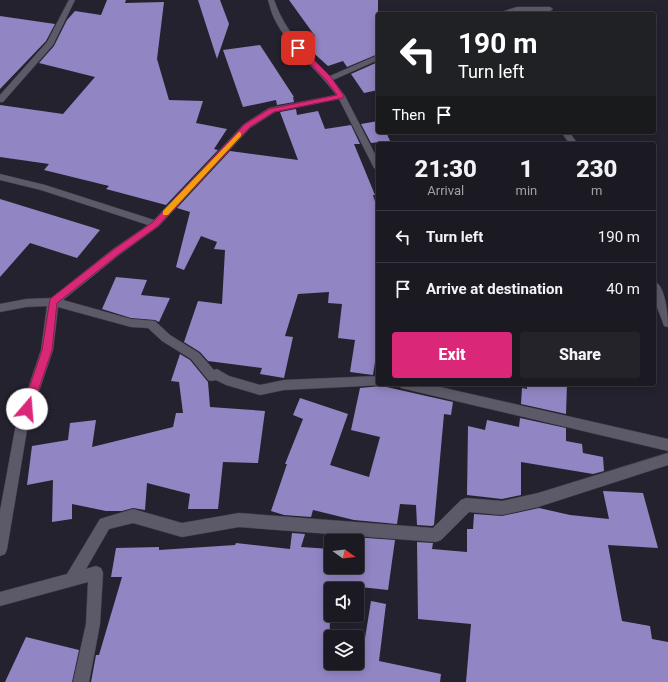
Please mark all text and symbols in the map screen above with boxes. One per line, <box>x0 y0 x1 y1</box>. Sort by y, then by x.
text: 190 m <box>458 27 537 60</box>
icon: left <box>392 28 444 80</box>
pin <box>281 31 315 65</box>
icon: arrive <box>287 37 309 59</box>
text: Turn left <box>458 61 524 82</box>
icon: arrive <box>433 104 455 126</box>
text: Then <box>392 106 425 124</box>
text: 21:30 <box>415 155 477 183</box>
text: 1 <box>519 155 533 183</box>
text: 230 <box>576 155 617 183</box>
text: Arrival <box>427 183 464 198</box>
text: min <box>516 183 537 198</box>
text: m <box>591 183 602 198</box>
icon: left <box>392 226 414 248</box>
text: Turn left <box>426 228 483 246</box>
text: 190 m <box>598 228 640 246</box>
icon: arrive <box>392 278 414 300</box>
text: Arrive at destination <box>426 280 563 298</box>
text: 40 m <box>606 280 640 298</box>
button: Exit <box>392 332 512 378</box>
button: Share <box>520 332 640 378</box>
position arrow <box>6 388 48 430</box>
north arrow <box>324 534 364 574</box>
map controls <box>324 534 364 670</box>
button: sound <box>324 582 364 622</box>
button: layers <box>324 630 364 670</box>

